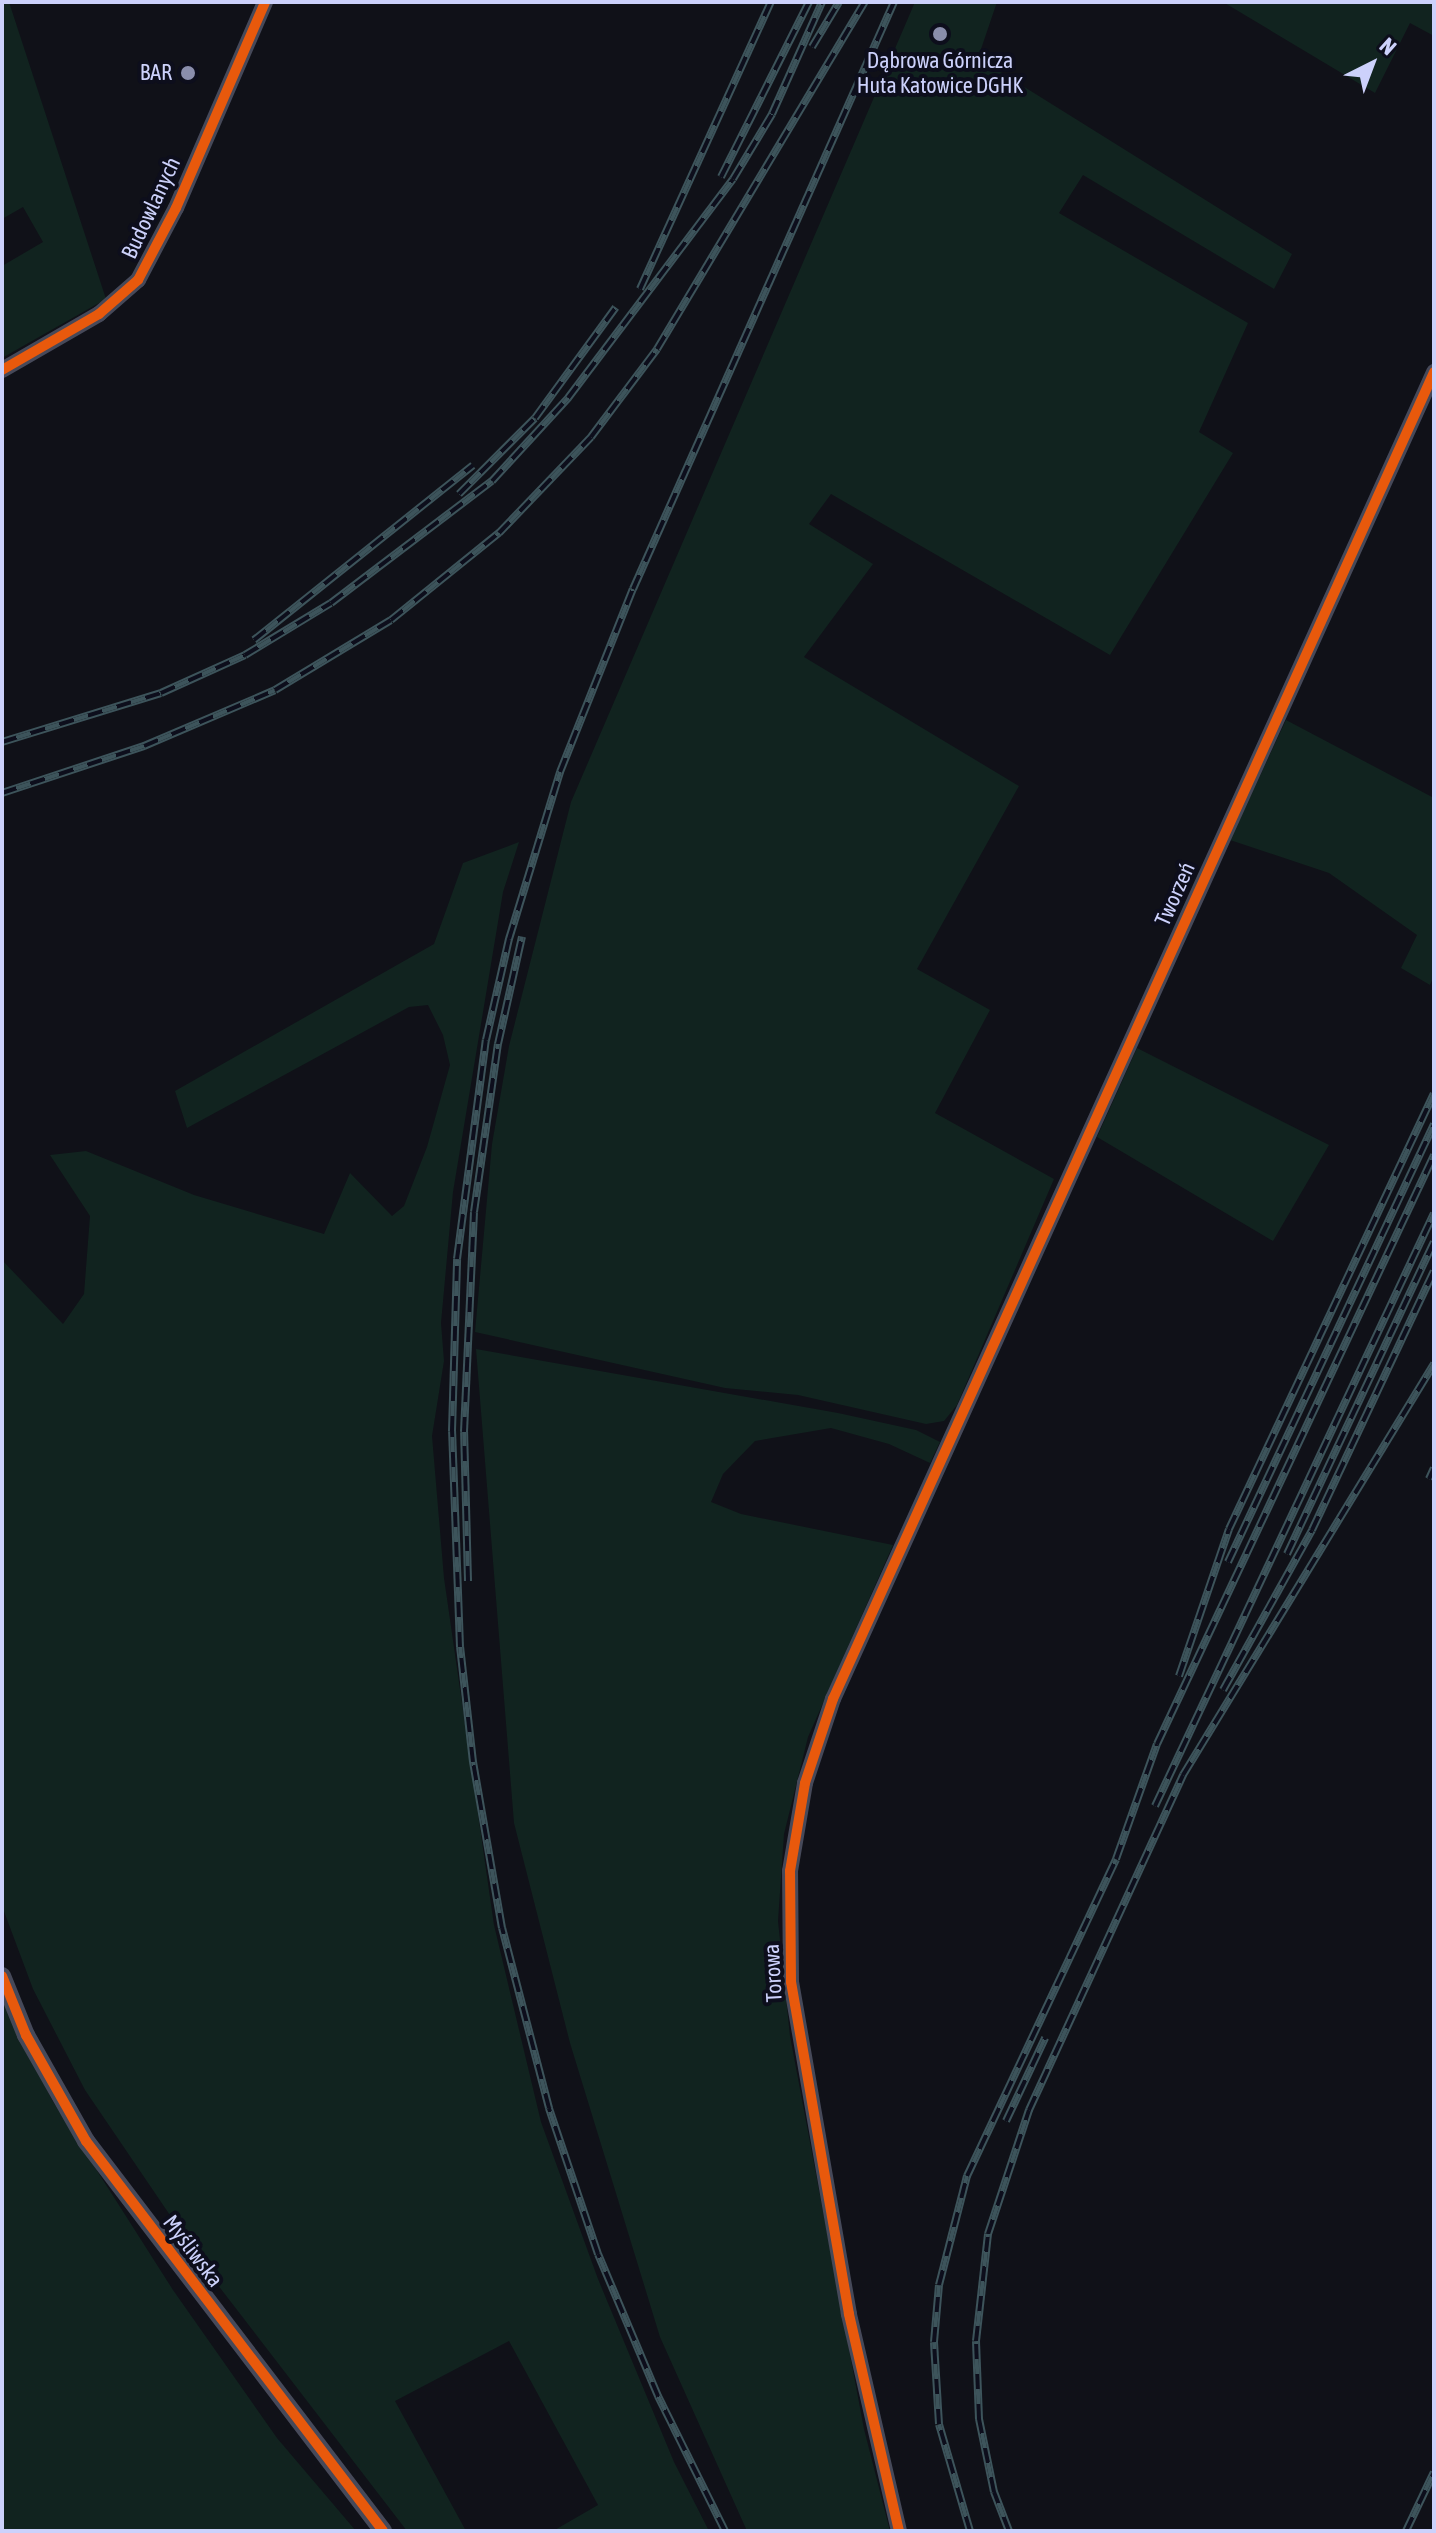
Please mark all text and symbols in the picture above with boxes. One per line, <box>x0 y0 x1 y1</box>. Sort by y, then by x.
north arrow <box>1332 24 1412 104</box>
marker: Dąbrowa Górnicza Huta Katowice DGHK <box>931 25 949 43</box>
text: N <box>1375 32 1402 60</box>
place label: Dąbrowa Górnicza Huta Katowice DGHK <box>857 47 1023 98</box>
place label: BAR <box>140 60 172 86</box>
marker: BAR <box>179 64 197 82</box>
street label: Budowlanych <box>116 153 186 263</box>
street label: Tworzeń <box>1149 858 1201 930</box>
street label: Torowa <box>758 1943 788 2003</box>
street label: Myśliwska <box>157 2210 229 2292</box>

